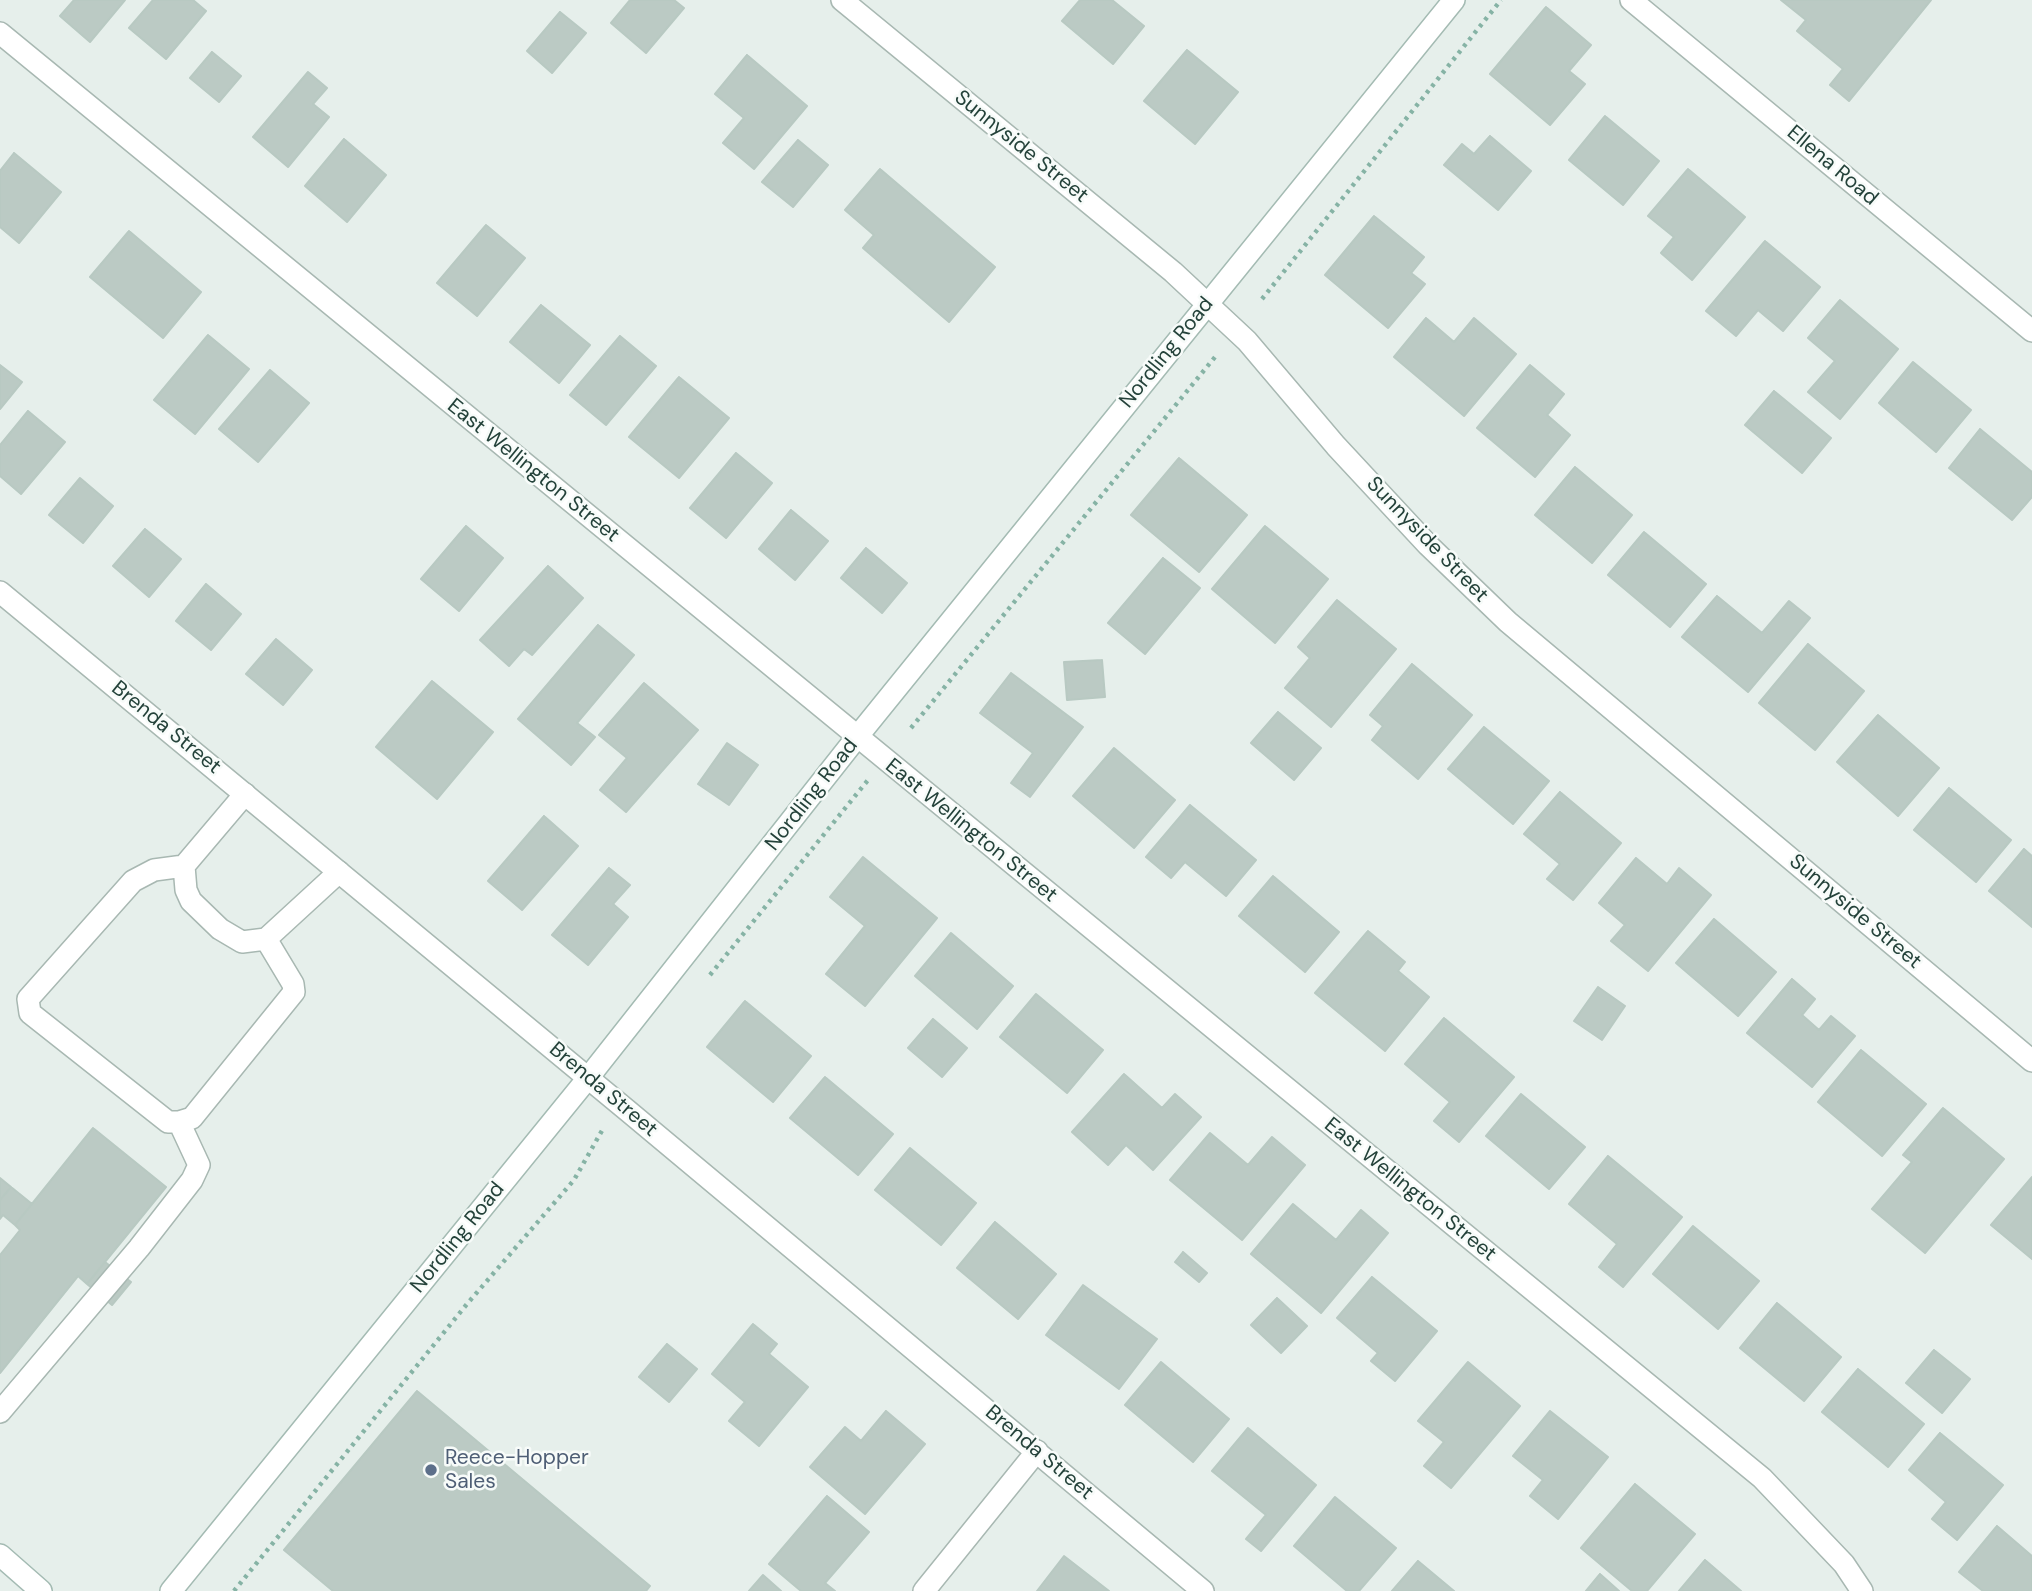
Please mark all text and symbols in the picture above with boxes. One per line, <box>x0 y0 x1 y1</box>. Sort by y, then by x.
street label: Sunnyside Street <box>949 85 1093 209</box>
street label: Ellena Road <box>1781 121 1883 211</box>
street label: Nordling Road <box>1115 292 1219 414</box>
street label: East Wellington Street <box>442 394 624 548</box>
street label: Sunnyside Street <box>1361 472 1493 608</box>
street label: Brenda Street <box>106 676 226 780</box>
street label: Nordling Road <box>760 734 864 856</box>
street label: East Wellington Street <box>880 754 1062 908</box>
street label: Sunnyside Street <box>1784 849 1926 975</box>
street label: Brenda Street <box>544 1037 662 1143</box>
street label: East Wellington Street <box>1319 1113 1501 1267</box>
street label: Nordling Road <box>406 1177 510 1299</box>
street label: Brenda Street <box>980 1400 1098 1506</box>
place label: Reece-Hopper Sales <box>445 1445 589 1495</box>
marker: Reece-Hopper Sales <box>423 1462 439 1478</box>

